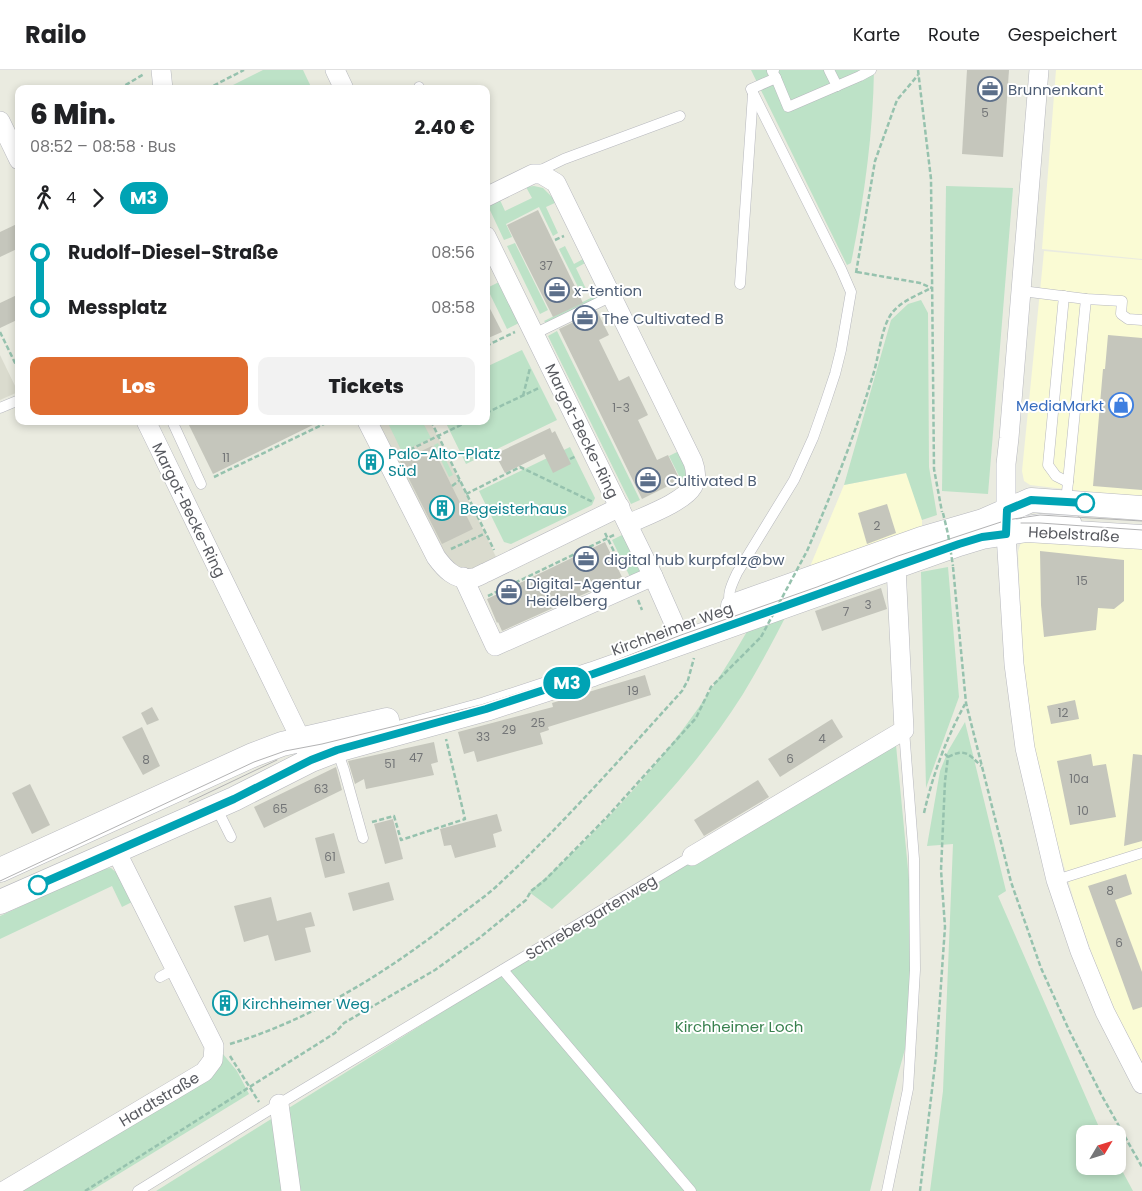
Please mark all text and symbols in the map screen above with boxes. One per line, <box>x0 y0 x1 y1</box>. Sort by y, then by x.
text: Railo <box>25 18 86 51</box>
text: Karte <box>853 22 900 47</box>
text: Route <box>928 22 980 47</box>
text: Gespeichert <box>1008 22 1117 47</box>
office icon: Brunnenkant <box>977 76 1003 102</box>
place label: Brunnenkant <box>1008 79 1103 100</box>
text: 6 Min. <box>30 95 116 134</box>
house number: 5 <box>981 104 989 121</box>
text: 2.40 € <box>414 114 475 141</box>
text: 08:52 – 08:58 · Bus <box>30 135 176 158</box>
icon: walk <box>30 184 58 212</box>
icon: forward <box>84 184 112 212</box>
text: M3 <box>130 185 158 210</box>
text: 4 <box>66 186 76 209</box>
text: Rudolf-Diesel-Straße <box>68 239 278 266</box>
text: 08:56 <box>431 241 475 264</box>
house number: 37 <box>539 257 553 274</box>
office icon: x-tention <box>544 277 570 303</box>
place label: x-tention <box>574 280 642 301</box>
text: Messplatz <box>68 294 167 321</box>
text: 08:58 <box>431 296 475 319</box>
office icon: The Cultivated B <box>572 305 598 331</box>
place label: The Cultivated B <box>602 308 724 329</box>
button: Los <box>30 357 248 415</box>
button: Tickets <box>258 357 475 415</box>
street label: Margot-Becke-Ring <box>540 360 624 502</box>
shop icon: MediaMarkt <box>1108 392 1134 418</box>
place label: MediaMarkt <box>1016 395 1104 416</box>
house number: 1-3 <box>612 399 630 416</box>
street label: Margot-Becke-Ring <box>147 439 231 581</box>
place label: Palo-Alto-Platz Süd <box>388 443 500 481</box>
house number: 11 <box>222 449 230 466</box>
building icon: Palo-Alto-Platz Süd <box>358 449 384 475</box>
office icon: Cultivated B <box>635 467 661 493</box>
place label: Cultivated B <box>666 470 757 491</box>
unlabelled marker <box>1075 493 1095 513</box>
building icon: Begeisterhaus <box>429 495 455 521</box>
place label: Begeisterhaus <box>460 498 567 519</box>
house number: 2 <box>874 517 881 534</box>
street label: Hebelstraße <box>1028 521 1120 547</box>
office icon: digital hub kurpfalz@bw <box>573 546 599 572</box>
place label: digital hub kurpfalz@bw <box>604 549 785 570</box>
house number: 15 <box>1076 572 1088 589</box>
place label: Digital-Agentur Heidelberg <box>526 573 642 611</box>
office icon: Digital-Agentur Heidelberg <box>496 579 522 605</box>
house number: 3 <box>864 596 872 613</box>
street label: Kirchheimer Weg <box>608 597 736 661</box>
house number: 7 <box>843 603 850 620</box>
line badge: M3 <box>544 667 590 699</box>
text: M3 <box>553 670 581 695</box>
house number: 19 <box>627 682 639 699</box>
house number: 12 <box>1058 704 1068 721</box>
house number: 25 <box>531 714 545 731</box>
house number: 29 <box>502 721 516 738</box>
house number: 33 <box>476 728 490 745</box>
house number: 4 <box>818 730 826 747</box>
house number: 47 <box>409 749 423 766</box>
house number: 6 <box>786 750 794 767</box>
house number: 8 <box>142 751 150 768</box>
house number: 51 <box>384 755 396 772</box>
house number: 10a <box>1069 770 1089 787</box>
house number: 63 <box>314 780 328 797</box>
house number: 65 <box>272 800 288 817</box>
house number: 10 <box>1077 802 1089 819</box>
house number: 61 <box>324 848 336 865</box>
street label: Schrebergartenweg <box>522 870 660 964</box>
unlabelled marker <box>28 875 48 895</box>
house number: 8 <box>1106 882 1114 899</box>
house number: 6 <box>1115 934 1123 951</box>
building icon: Kirchheimer Weg <box>212 990 238 1016</box>
place label: Kirchheimer Weg <box>242 993 370 1014</box>
park label: Kirchheimer Loch <box>675 1016 803 1037</box>
street label: Hardtstraße <box>115 1067 203 1131</box>
north arrow <box>1076 1125 1126 1175</box>
map controls <box>1076 1125 1126 1175</box>

